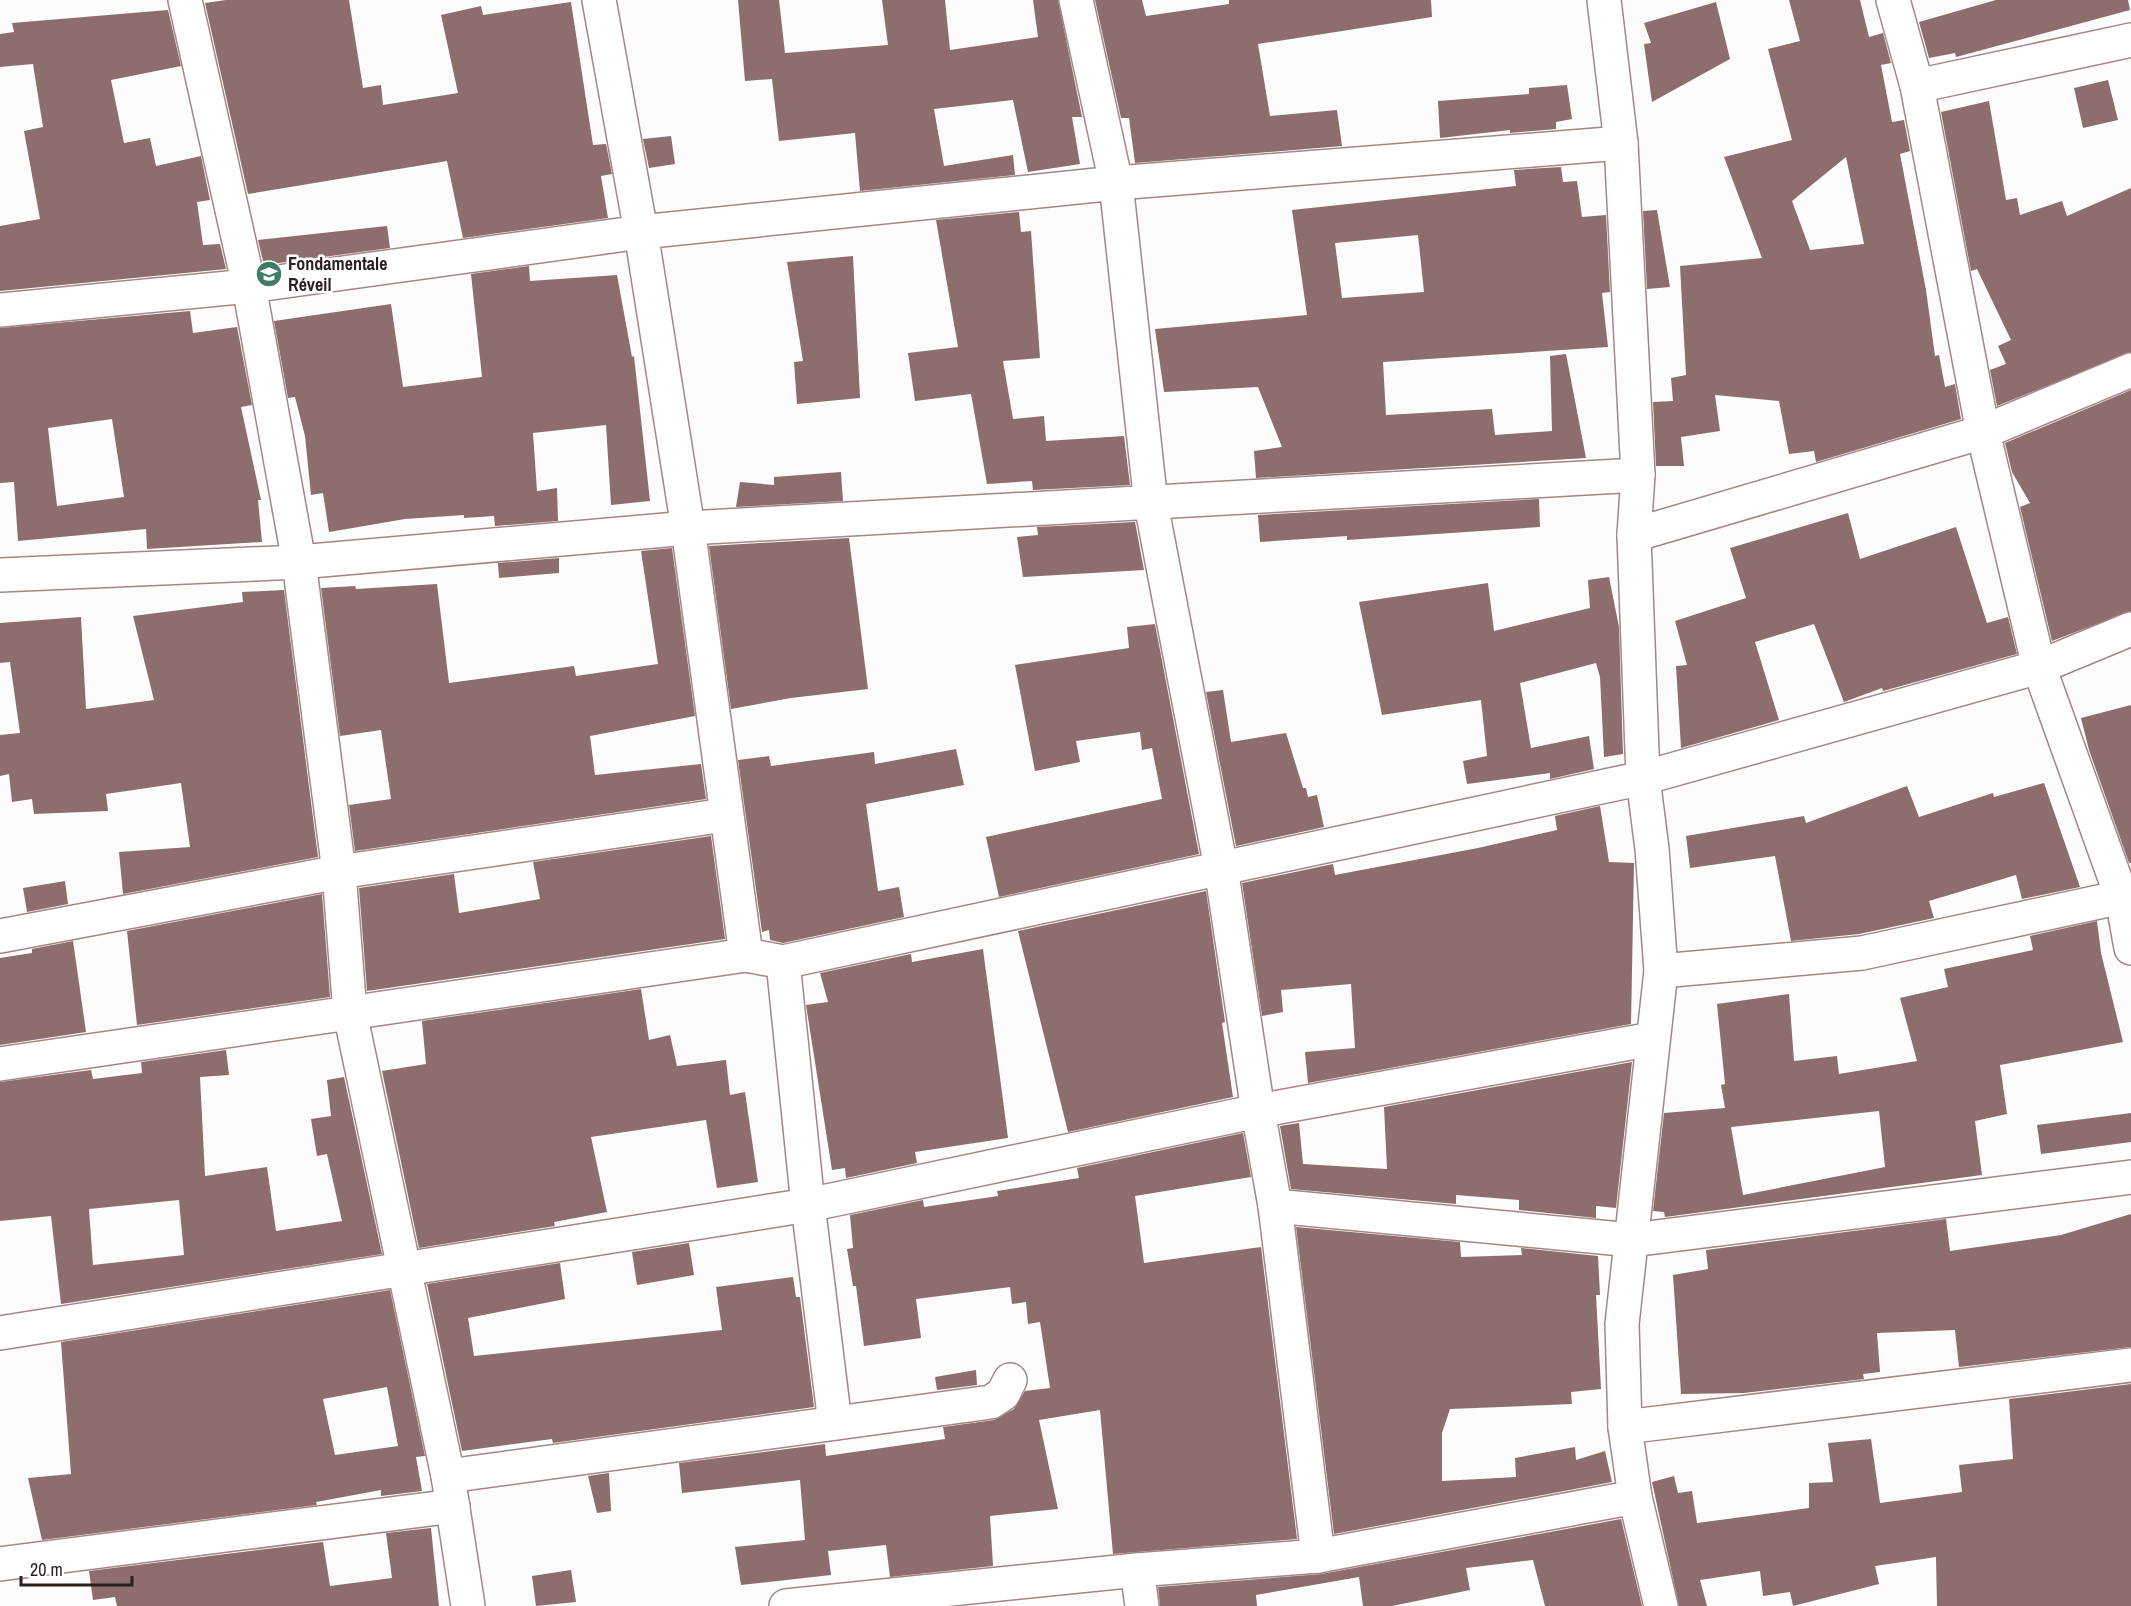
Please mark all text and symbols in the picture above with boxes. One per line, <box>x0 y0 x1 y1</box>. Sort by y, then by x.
place label: Fondamentale Réveil <box>288 251 387 297</box>
school or university icon: Fondamentale Réveil <box>254 259 284 289</box>
scale bar <box>21 1549 132 1587</box>
text: 20 m <box>30 1557 63 1582</box>

